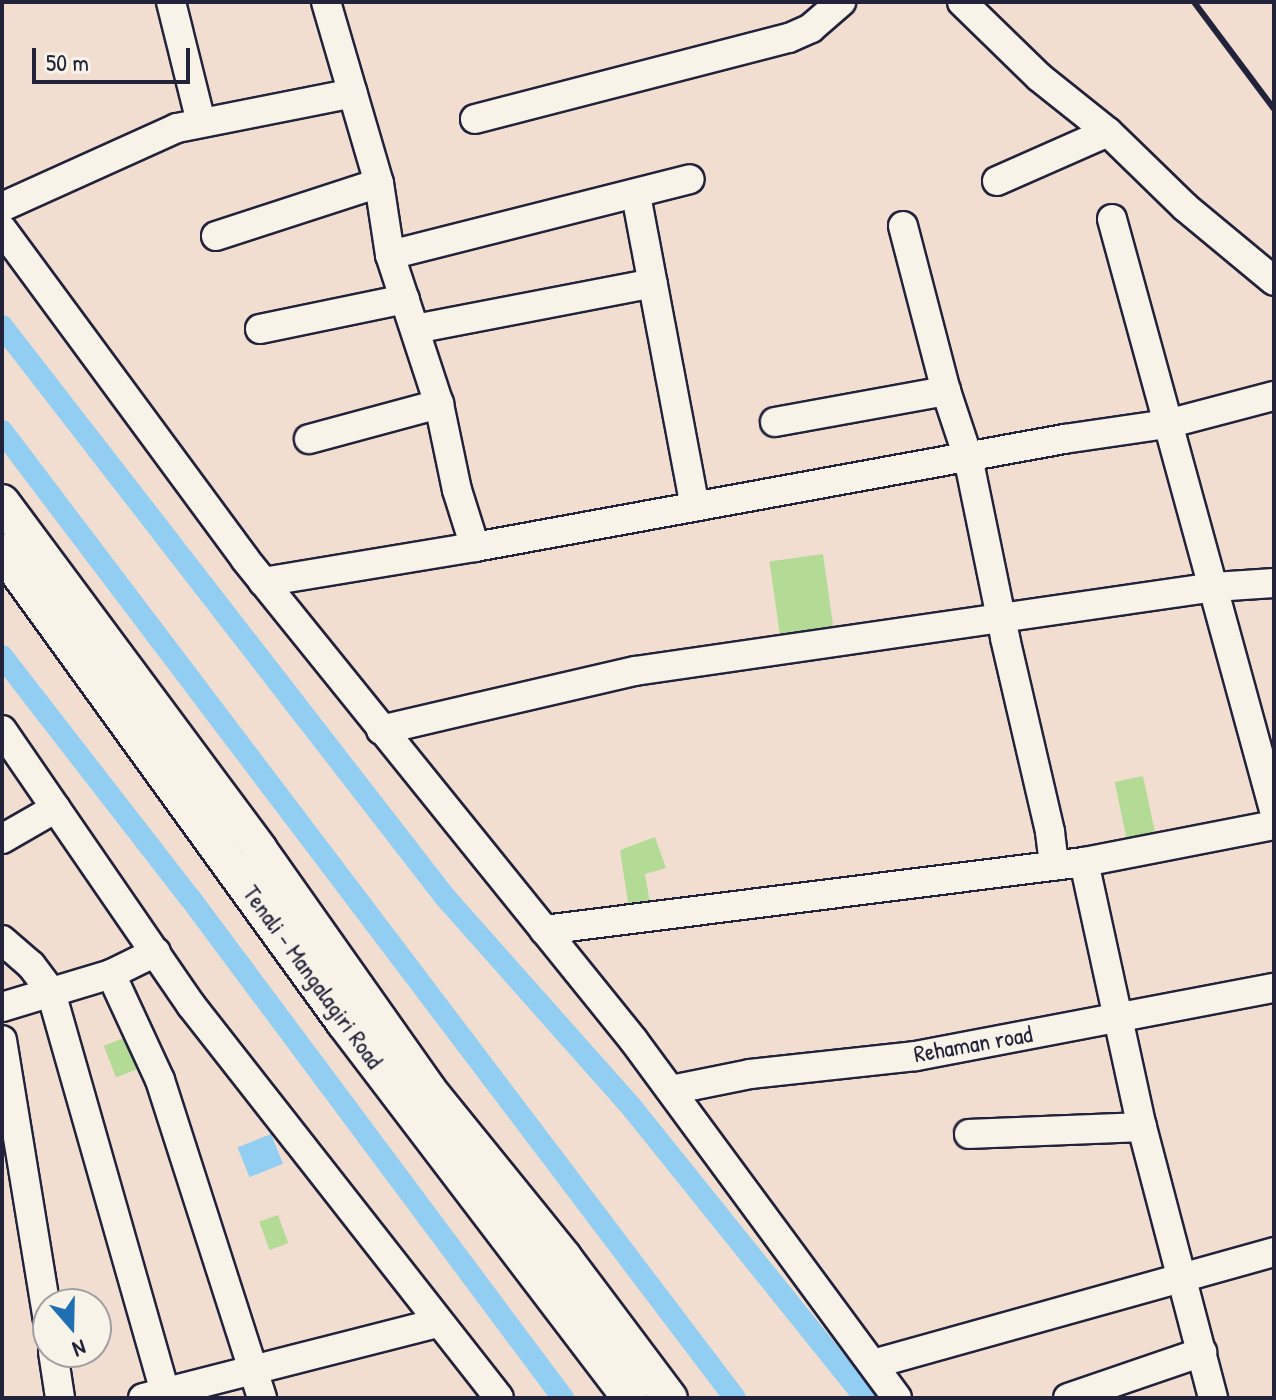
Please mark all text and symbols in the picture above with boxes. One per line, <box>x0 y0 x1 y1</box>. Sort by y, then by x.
scale bar <box>36 32 194 82</box>
text: 50 m <box>46 46 89 78</box>
street label: Tenali - Mangalagiri Road <box>237 880 389 1074</box>
street label: Rehaman road <box>912 1019 1034 1069</box>
north arrow <box>32 1288 112 1368</box>
text: N <box>69 1333 90 1365</box>

